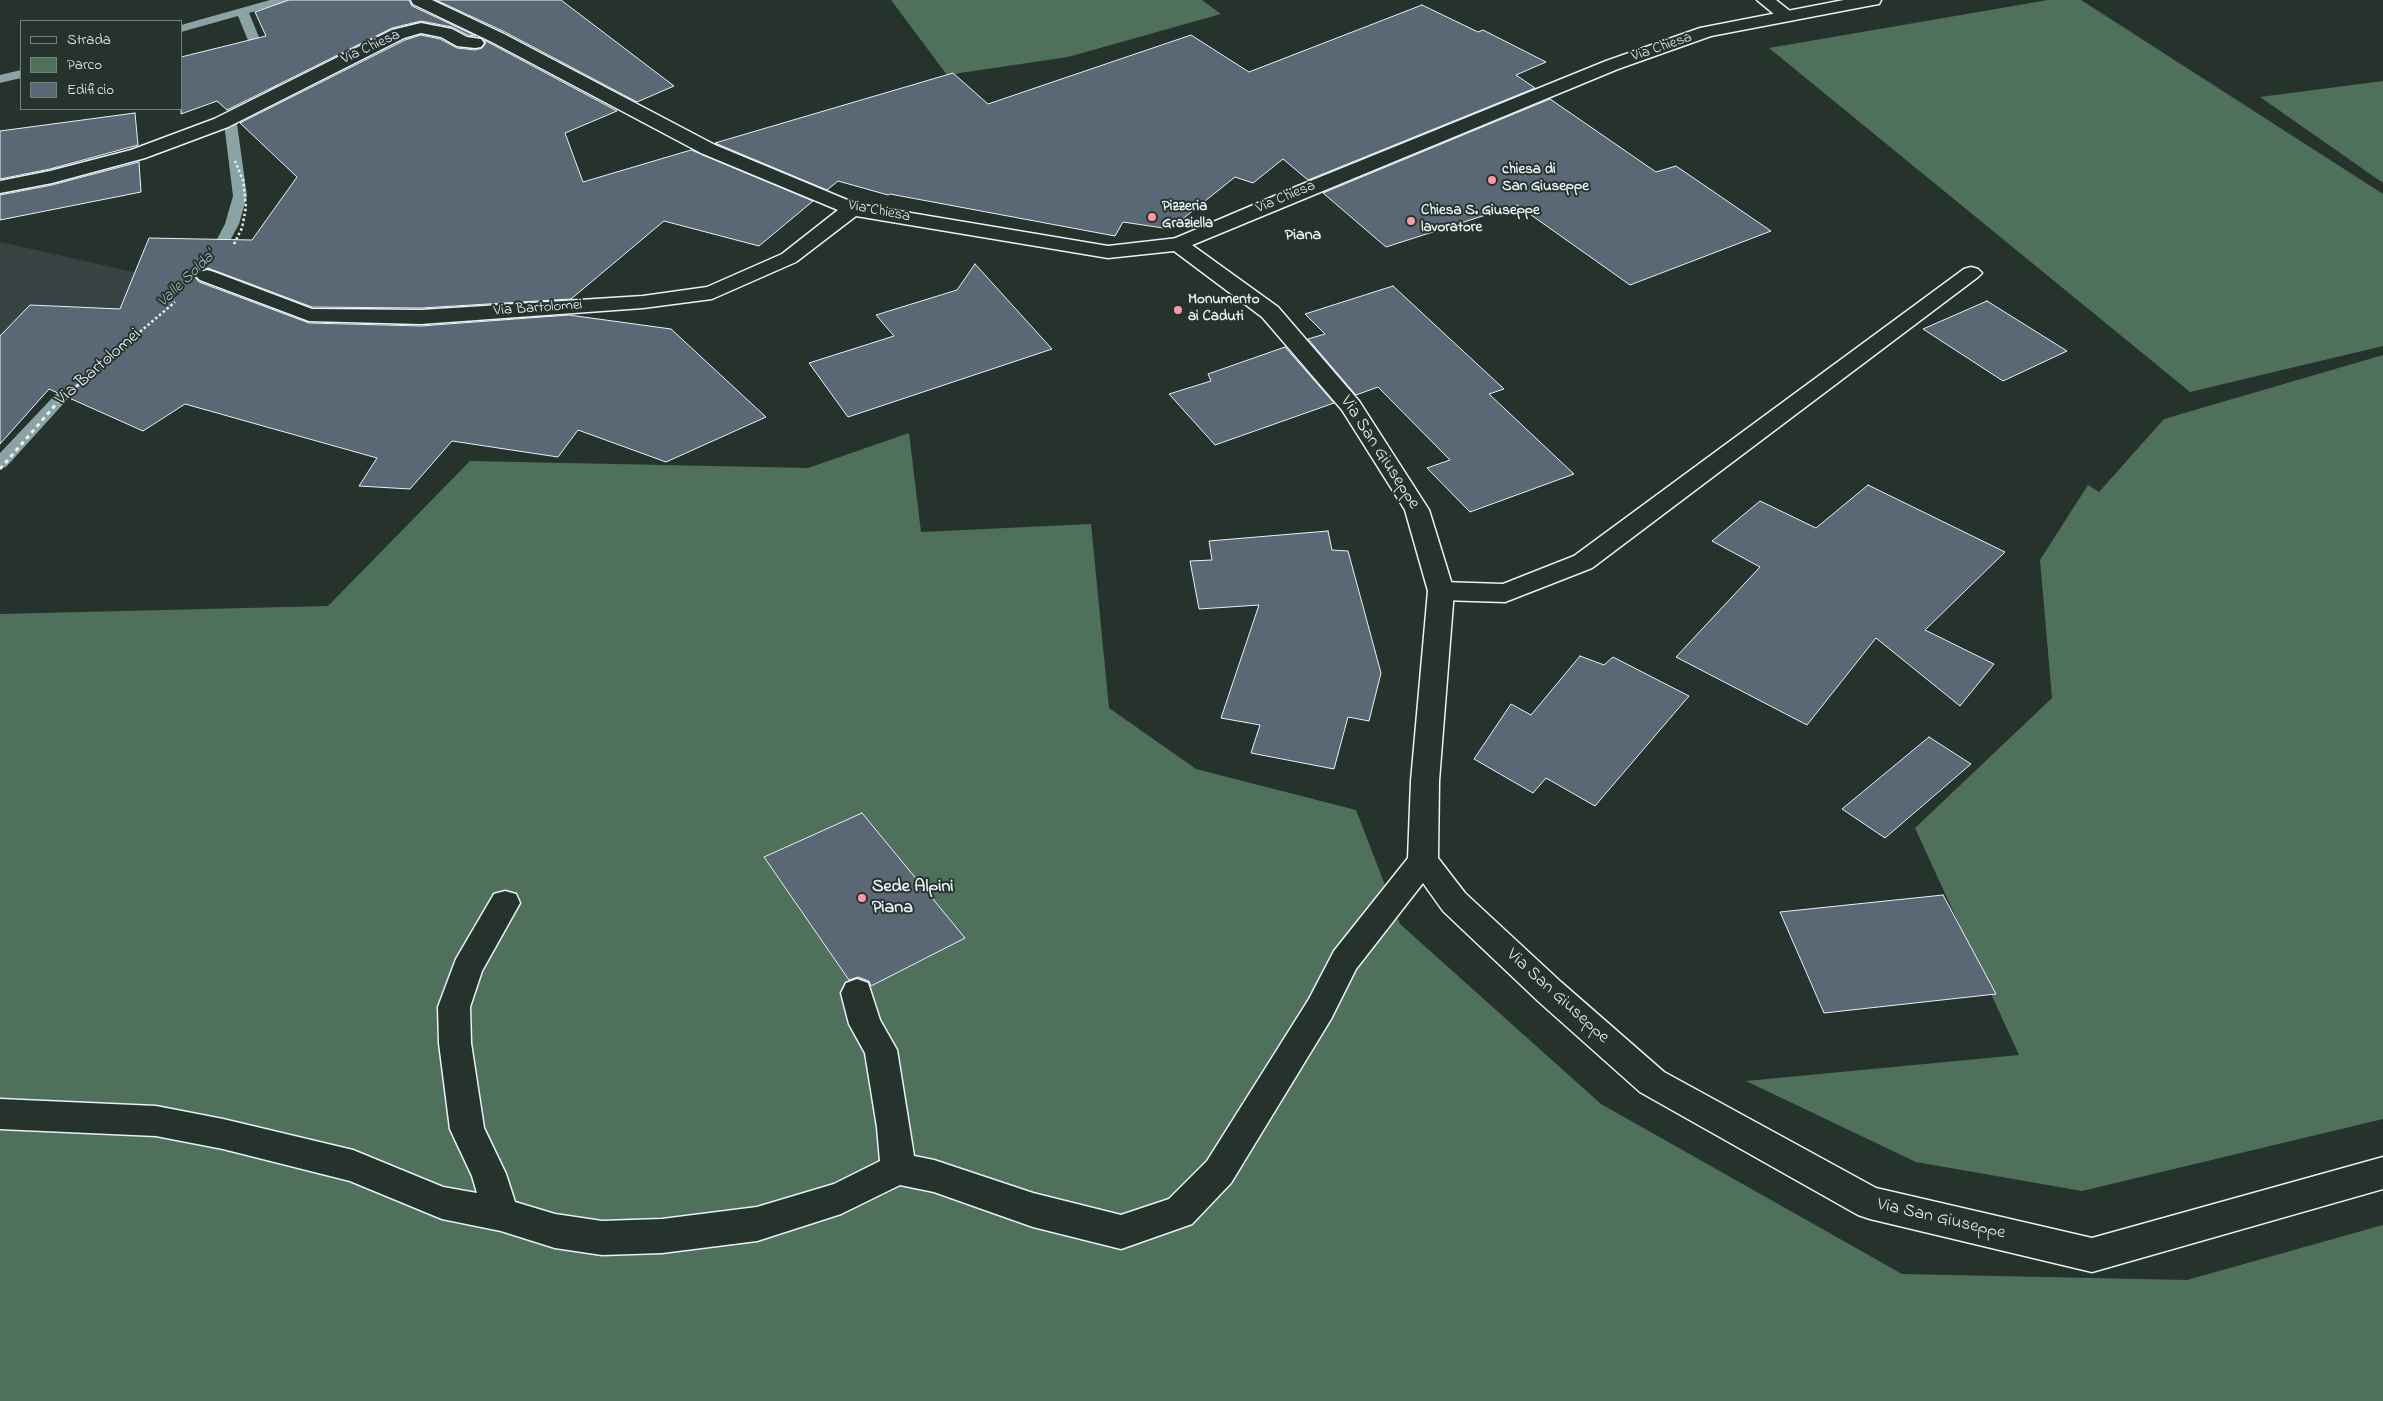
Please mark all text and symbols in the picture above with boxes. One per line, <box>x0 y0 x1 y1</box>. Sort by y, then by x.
legend <box>20 20 182 110</box>
street label: Via Chiesa <box>339 27 403 69</box>
text: Strada <box>67 29 111 51</box>
street label: Via Chiesa <box>1629 29 1695 67</box>
text: Parco <box>67 54 102 76</box>
text: Edificio <box>67 79 114 101</box>
place label: chiesa di San Giuseppe <box>1502 162 1589 197</box>
marker: chiesa di San Giuseppe <box>1486 174 1498 186</box>
street label: Via Chiesa <box>1254 177 1318 219</box>
street label: Via Chiesa <box>846 197 912 227</box>
place label: Pizzeria Graziella <box>1162 199 1213 234</box>
place label: Chiesa S. Giuseppe lavoratore <box>1421 203 1540 238</box>
marker: Pizzeria Graziella <box>1146 211 1158 223</box>
marker: Chiesa S. Giuseppe lavoratore <box>1405 215 1417 227</box>
district label: Piana <box>1285 226 1321 246</box>
water label: Valle Solda' <box>154 248 220 312</box>
place label: Monumento ai Caduti <box>1188 292 1259 327</box>
street label: Via Bartolomei <box>493 297 583 321</box>
marker: Monumento ai Caduti <box>1172 304 1184 316</box>
street label: Via Bartolomei <box>52 325 146 411</box>
street label: Via San Giuseppe <box>1334 392 1424 514</box>
place label: Sede Alpini Piana <box>872 877 954 920</box>
marker: Sede Alpini Piana <box>856 892 868 904</box>
street label: Via San Giuseppe <box>1501 945 1613 1049</box>
street label: Via San Giuseppe <box>1875 1195 2007 1245</box>

